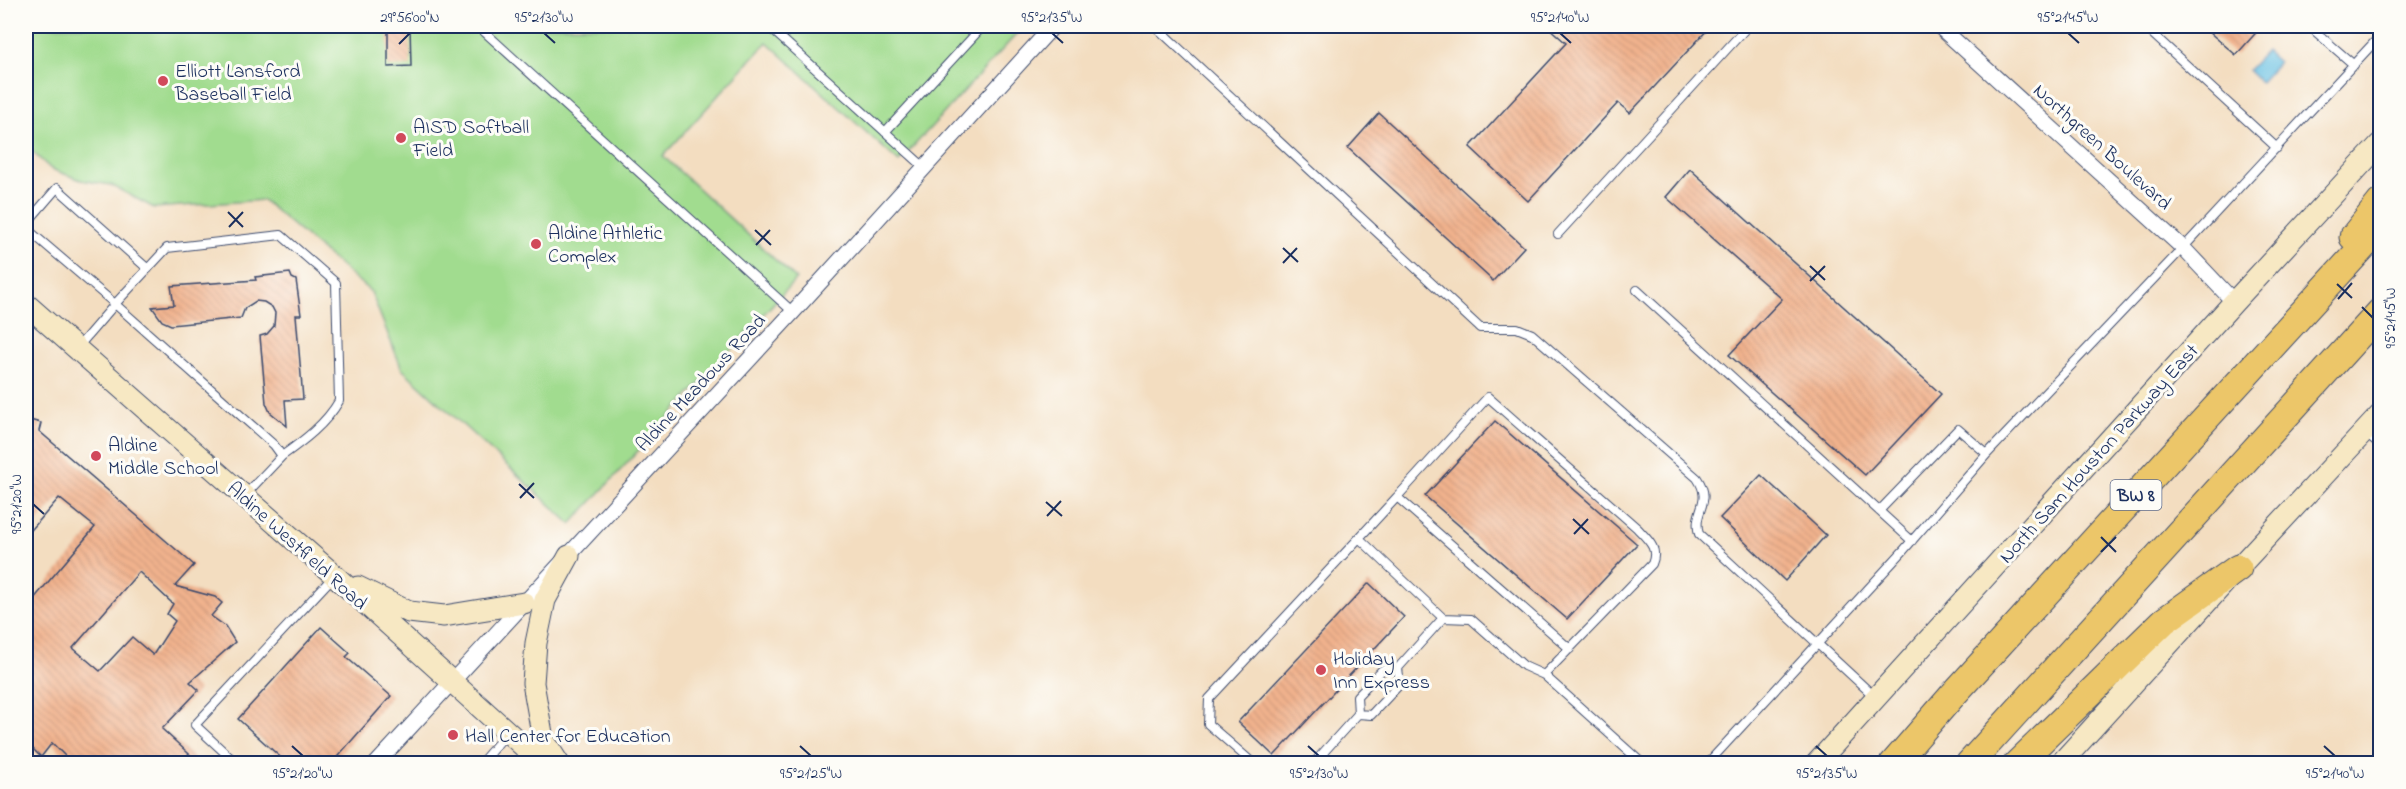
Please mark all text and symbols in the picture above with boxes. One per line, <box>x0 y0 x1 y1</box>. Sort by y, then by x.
text: 29°56'00"N <box>380 7 440 29</box>
text: 95°21'30"W <box>515 7 573 29</box>
text: 95°21'35"W <box>1022 7 1082 29</box>
text: 95°21'40"W <box>1531 7 1589 29</box>
text: 95°21'45"W <box>2038 7 2098 29</box>
place label: Elliott Lansford Baseball Field <box>174 58 300 110</box>
marker: Elliott Lansford Baseball Field <box>156 74 170 88</box>
street label: Northgreen Boulevard <box>2025 78 2177 219</box>
place label: AISD Softball Field <box>412 114 529 166</box>
marker: AISD Softball Field <box>394 131 408 145</box>
place label: Aldine Athletic Complex <box>548 220 663 272</box>
marker: Aldine Athletic Complex <box>529 237 543 251</box>
text: 95°21'45"W <box>2380 288 2402 348</box>
street label: Aldine Meadows Road <box>630 308 774 459</box>
street label: North Sam Houston Parkway East <box>1993 338 2207 571</box>
place label: Aldine Middle School <box>108 432 218 484</box>
marker: Aldine Middle School <box>89 449 103 463</box>
text: 95°21'20"W <box>6 474 28 534</box>
street label: Aldine Westfield Road <box>220 476 373 618</box>
road number: BW 8 <box>2110 480 2162 510</box>
place label: Holiday Inn Express <box>1333 646 1430 698</box>
marker: Holiday Inn Express <box>1314 663 1328 677</box>
place label: Hall Center for Education <box>465 723 671 752</box>
marker: Hall Center for Education <box>446 728 460 742</box>
text: 95°21'20"W <box>273 763 333 785</box>
text: 95°21'25"W <box>780 763 842 785</box>
text: 95°21'30"W <box>1290 763 1348 785</box>
text: 95°21'35"W <box>1797 763 1857 785</box>
text: 95°21'40"W <box>2306 763 2364 785</box>

